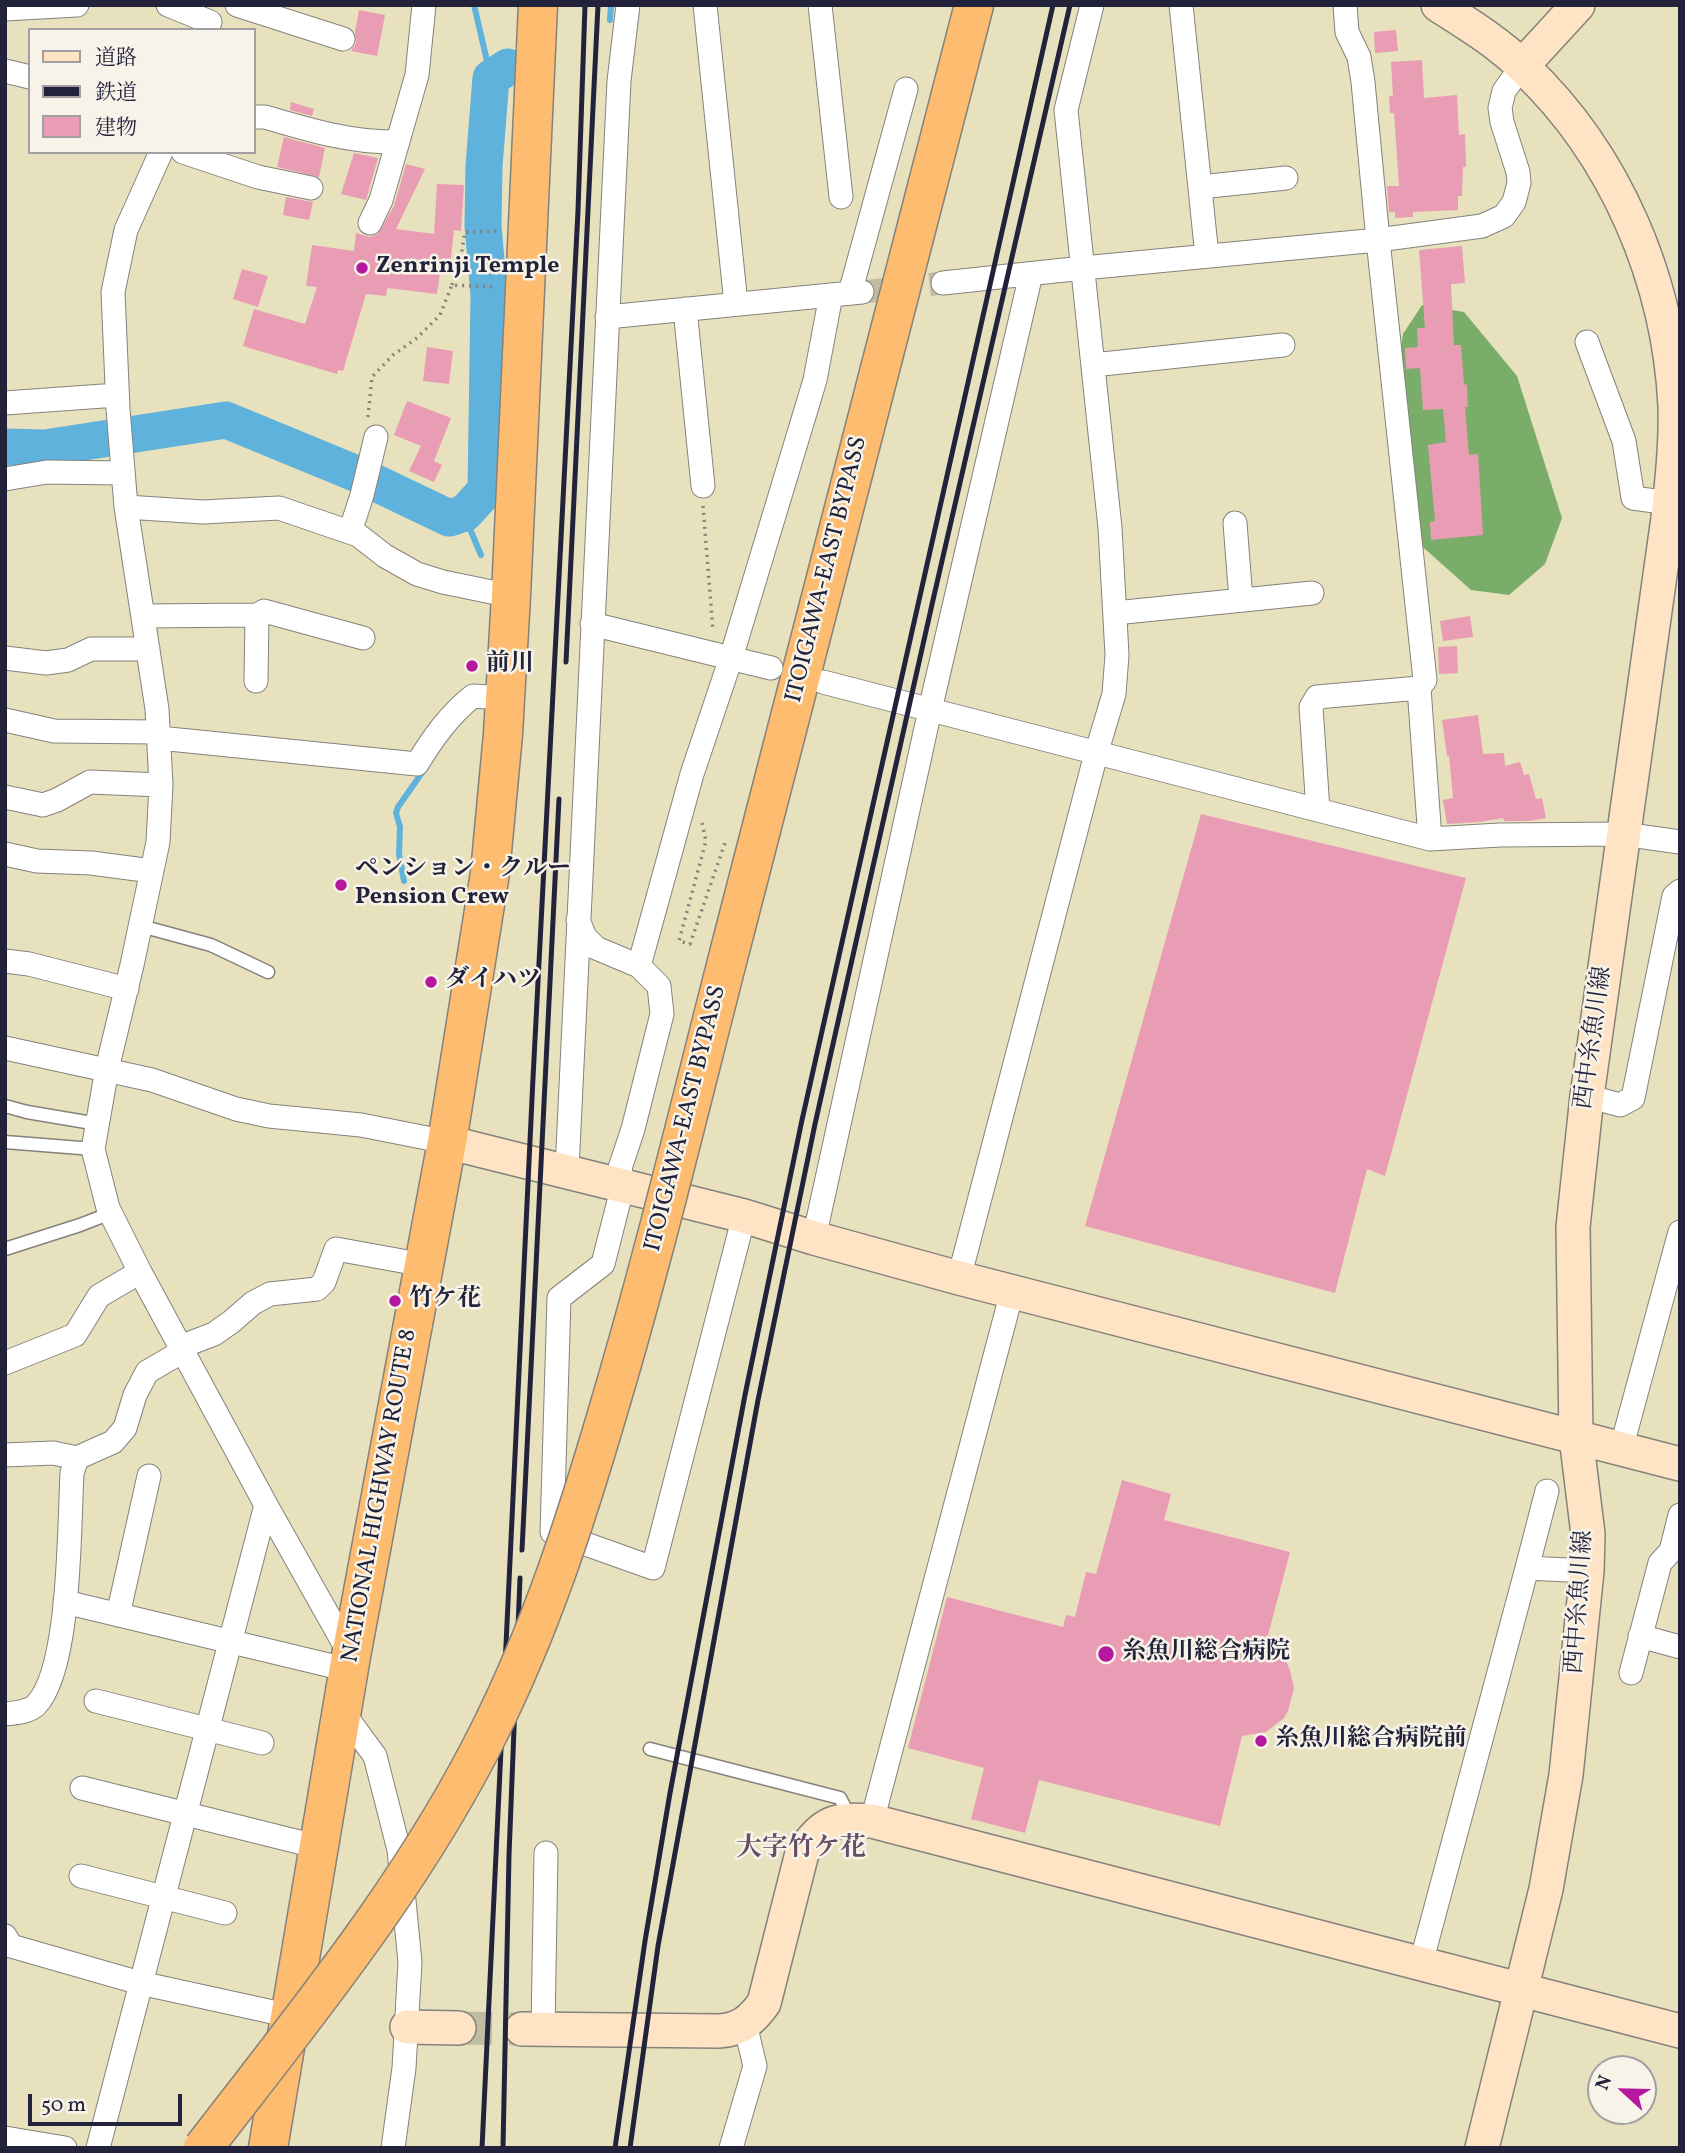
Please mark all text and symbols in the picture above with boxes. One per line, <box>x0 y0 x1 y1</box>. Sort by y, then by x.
legend <box>28 28 256 154</box>
text: 道路 <box>95 44 137 73</box>
text: 鉄道 <box>95 79 137 108</box>
text: 建物 <box>95 114 137 143</box>
place label: Zenrinji Temple <box>376 254 560 282</box>
marker: Zenrinji Temple <box>354 260 370 276</box>
street label: ITOIGAWA-EAST BYPASS <box>781 434 875 706</box>
place label: 前川 <box>486 652 534 680</box>
marker: 前川 <box>464 658 480 674</box>
place label: ペンション・クルー Pension Crew <box>355 857 571 913</box>
marker: ペンション・クルー Pension Crew <box>333 877 349 893</box>
street label: 西中糸魚川線 <box>1571 965 1619 1111</box>
place label: ダイハツ <box>445 968 541 996</box>
marker: ダイハツ <box>423 974 439 990</box>
street label: ITOIGAWA-EAST BYPASS <box>640 983 734 1255</box>
place label: 竹ケ花 <box>409 1287 481 1315</box>
marker: 竹ケ花 <box>387 1293 403 1309</box>
street label: NATIONAL HIGHWAY ROUTE 8 <box>337 1327 425 1665</box>
street label: 西中糸魚川線 <box>1562 1529 1600 1675</box>
place label: 糸魚川総合病院 <box>1122 1640 1290 1668</box>
marker: 糸魚川総合病院 <box>1096 1644 1116 1664</box>
place label: 糸魚川総合病院前 <box>1275 1727 1467 1755</box>
marker: 糸魚川総合病院前 <box>1253 1733 1269 1749</box>
district label: 大字竹ケ花 <box>736 1834 866 1866</box>
north arrow <box>1587 2055 1657 2125</box>
text: N <box>1590 2072 1619 2094</box>
scale bar <box>32 2080 186 2124</box>
text: 50 m <box>41 2091 86 2120</box>

